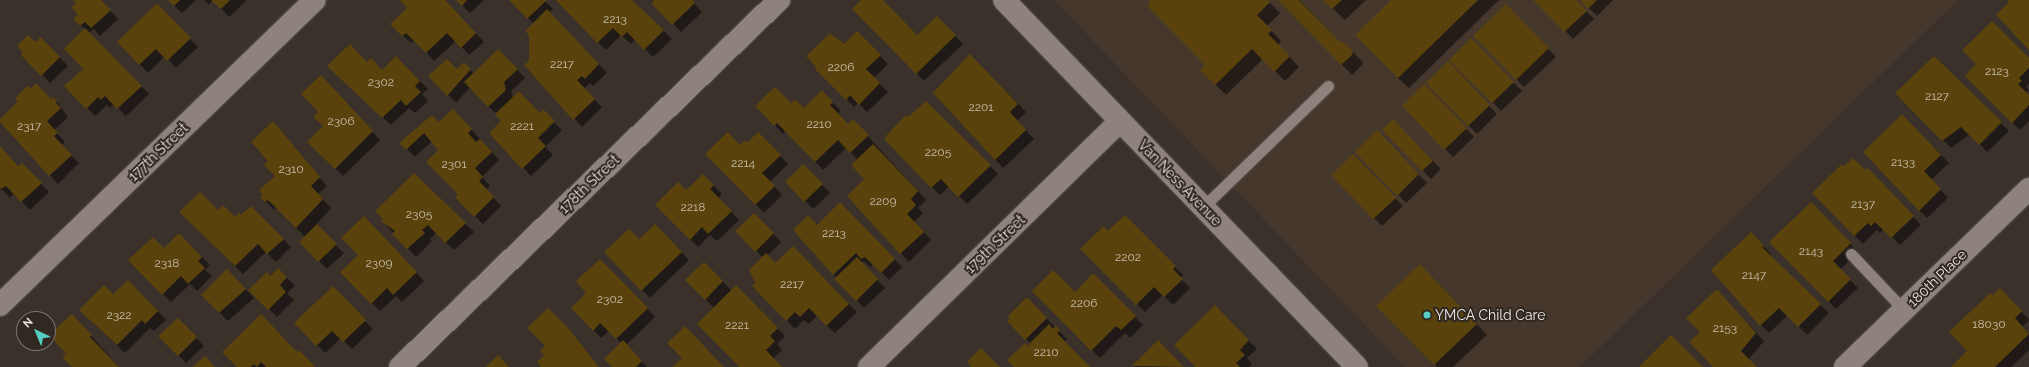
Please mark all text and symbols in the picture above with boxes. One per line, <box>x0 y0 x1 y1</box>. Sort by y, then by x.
house number: 2213 <box>603 13 627 27</box>
house number: 2217 <box>550 58 574 72</box>
house number: 2206 <box>827 61 855 75</box>
house number: 2123 <box>1985 65 2009 79</box>
house number: 2302 <box>368 76 394 90</box>
house number: 2127 <box>1925 90 1949 104</box>
house number: 2201 <box>969 101 993 115</box>
house number: 2306 <box>327 115 355 129</box>
house number: 2210 <box>807 118 831 132</box>
house number: 2317 <box>17 120 41 134</box>
street label: 177th Street <box>125 120 191 184</box>
house number: 2221 <box>510 120 534 134</box>
street label: Van Ness Avenue <box>1135 136 1225 230</box>
house number: 2205 <box>925 146 951 160</box>
street label: 178th Street <box>555 151 623 217</box>
house number: 2133 <box>1891 156 1915 170</box>
house number: 2214 <box>731 157 755 171</box>
house number: 2301 <box>441 158 467 172</box>
house number: 2310 <box>278 163 304 177</box>
house number: 2209 <box>870 195 896 209</box>
house number: 2137 <box>1851 198 1875 212</box>
house number: 2218 <box>681 201 705 215</box>
house number: 2305 <box>406 208 432 222</box>
street label: 179th Street <box>962 211 1028 277</box>
house number: 2213 <box>822 227 846 241</box>
house number: 2143 <box>1799 245 1823 259</box>
street label: 180th Place <box>1904 246 1970 310</box>
house number: 2202 <box>1115 251 1141 265</box>
house number: 2318 <box>155 257 179 271</box>
house number: 2309 <box>365 257 393 271</box>
house number: 2147 <box>1742 269 1766 283</box>
house number: 2217 <box>780 278 804 292</box>
house number: 2302 <box>597 293 623 307</box>
house number: 2206 <box>1070 297 1098 311</box>
place label: YMCA Child Care <box>1435 307 1546 323</box>
house number: 2322 <box>106 309 132 323</box>
marker: YMCA Child Care <box>1422 310 1432 320</box>
north arrow <box>16 311 56 351</box>
text: N <box>20 315 36 330</box>
house number: 18030 <box>1972 318 2006 332</box>
house number: 2221 <box>725 319 749 333</box>
house number: 2153 <box>1713 322 1737 336</box>
house number: 2210 <box>1034 346 1058 360</box>

